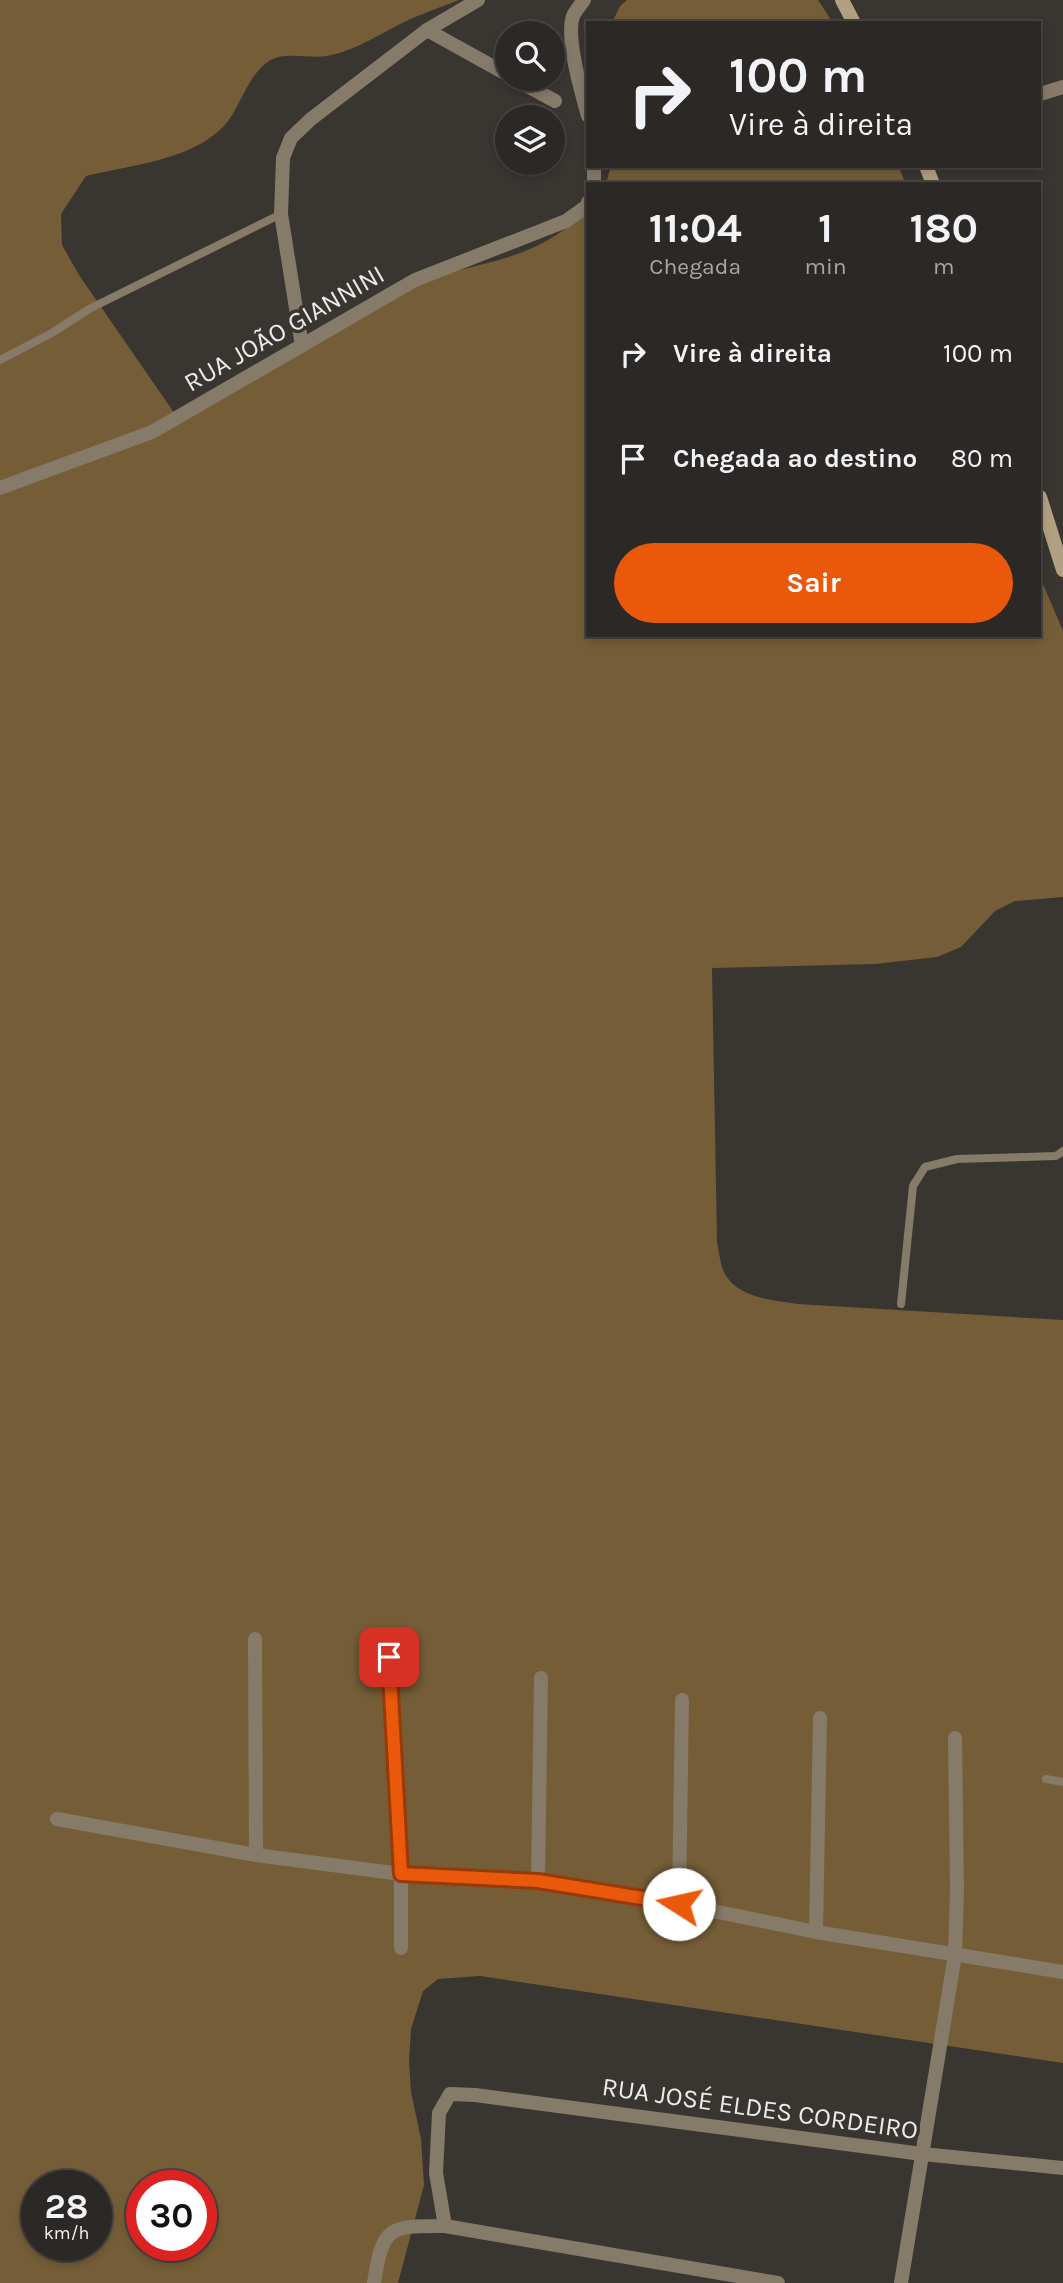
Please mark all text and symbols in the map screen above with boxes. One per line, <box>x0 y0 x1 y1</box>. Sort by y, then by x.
map controls <box>495 21 565 175</box>
button: search <box>495 21 565 91</box>
text: 100 m <box>729 47 867 104</box>
icon: right <box>614 49 705 140</box>
button: layers <box>495 105 565 175</box>
text: Vire à direita <box>729 106 913 143</box>
text: 11:04 <box>649 203 742 253</box>
text: 1 <box>818 203 833 253</box>
text: 180 <box>909 203 978 253</box>
text: Chegada <box>649 253 741 280</box>
text: min <box>804 253 847 280</box>
text: m <box>933 253 955 280</box>
street label: RUA JOÃO GIANNINI <box>179 258 390 398</box>
icon: right <box>614 335 652 373</box>
text: Vire à direita <box>673 338 832 369</box>
text: 100 m <box>943 338 1013 369</box>
icon: arrive <box>614 440 652 478</box>
text: Chegada ao destino <box>673 443 917 474</box>
text: 80 m <box>951 443 1013 474</box>
button: Sair <box>614 543 1013 623</box>
pin <box>359 1627 419 1687</box>
icon: arrive <box>370 1638 408 1676</box>
position arrow <box>642 1867 716 1941</box>
street label: RUA JOSÉ ELDES CORDEIRO <box>600 2070 920 2146</box>
speed limit sign: 30 <box>126 2170 217 2261</box>
text: 28 <box>45 2186 88 2227</box>
text: km/h <box>44 2222 89 2244</box>

